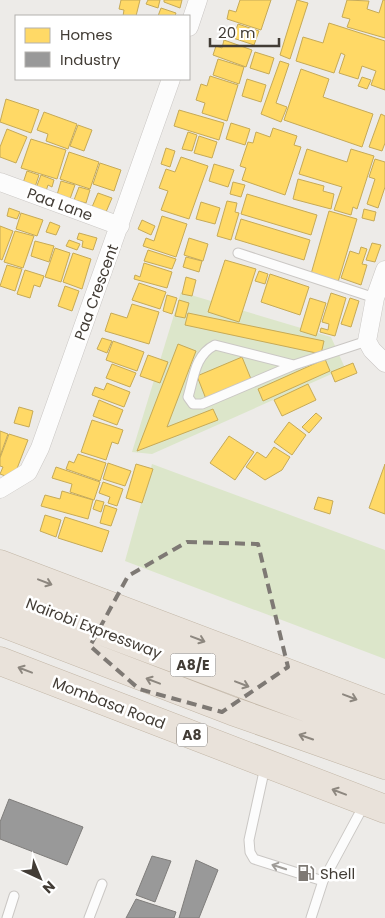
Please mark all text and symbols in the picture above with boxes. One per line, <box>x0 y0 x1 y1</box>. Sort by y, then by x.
legend <box>15 15 190 80</box>
scale bar <box>210 15 279 47</box>
text: 20 m <box>218 22 256 43</box>
text: Homes <box>60 24 113 45</box>
text: Industry <box>60 49 121 70</box>
street label: Paa Lane <box>24 182 96 226</box>
street label: Paa Crescent <box>69 241 123 343</box>
one-way arrow <box>37 578 53 587</box>
street label: Nairobi Expressway <box>23 592 165 664</box>
one-way arrow <box>189 635 205 644</box>
road number: A8/E <box>170 654 216 676</box>
one-way arrow <box>17 665 33 674</box>
street label: Mombasa Road <box>50 672 168 734</box>
one-way arrow <box>146 676 162 685</box>
one-way arrow <box>234 680 250 689</box>
one-way arrow <box>341 693 357 702</box>
road number: A8 <box>177 724 207 746</box>
one-way arrow <box>299 732 314 741</box>
one-way arrow <box>332 787 347 796</box>
north arrow <box>15 853 65 903</box>
one-way arrow <box>272 862 287 871</box>
fuel station icon: Shell <box>296 863 316 883</box>
place label: Shell <box>320 863 355 884</box>
text: N <box>38 877 60 898</box>

